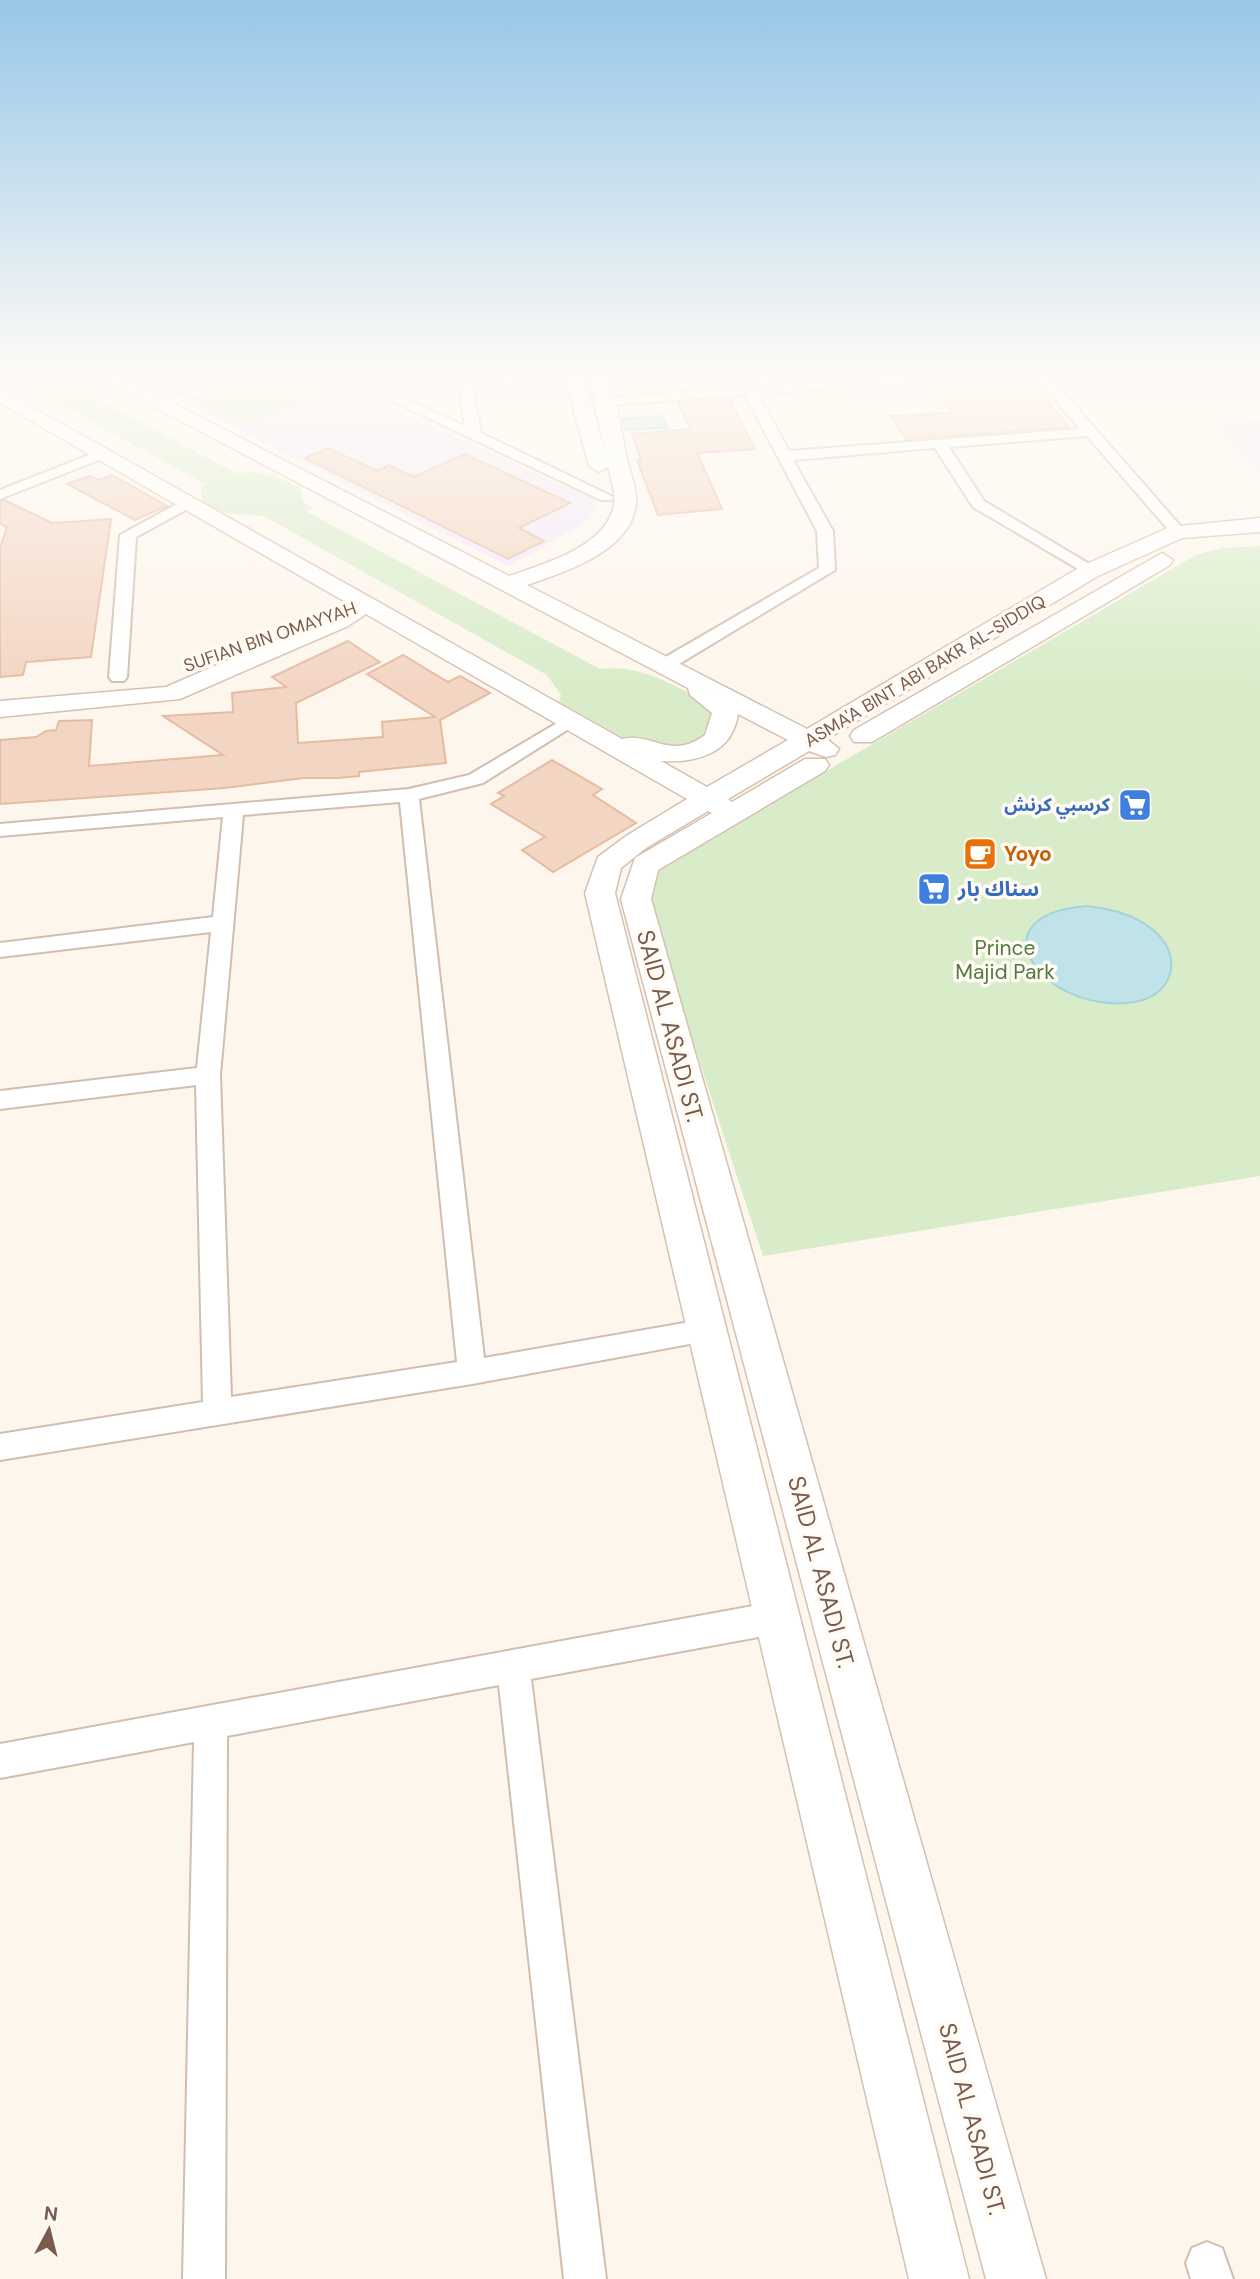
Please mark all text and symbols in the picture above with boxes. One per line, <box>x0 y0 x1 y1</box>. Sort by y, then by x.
street label: ASMA'A BINT ABI BAKR AL-SIDDIQ <box>800 589 1050 753</box>
street label: SUFIAN BIN OMAYYAH <box>181 596 359 678</box>
supermarket icon: كرسبي كرنش <box>1116 786 1154 824</box>
place label: كرسبي كرنش <box>1004 793 1111 819</box>
cafe icon: Yoyo <box>961 835 999 873</box>
place label: Yoyo <box>1004 840 1052 868</box>
supermarket icon: سناك بار <box>915 870 953 908</box>
place label: سناك بار <box>957 875 1039 903</box>
street label: SAID AL ASADI ST. <box>630 926 711 1125</box>
park label: Prince Majid Park <box>955 934 1055 986</box>
street label: SAID AL ASADI ST. <box>781 1472 862 1671</box>
street label: SAID AL ASADI ST. <box>932 2019 1013 2218</box>
north arrow <box>14 2195 84 2265</box>
text: N <box>43 2200 59 2227</box>

